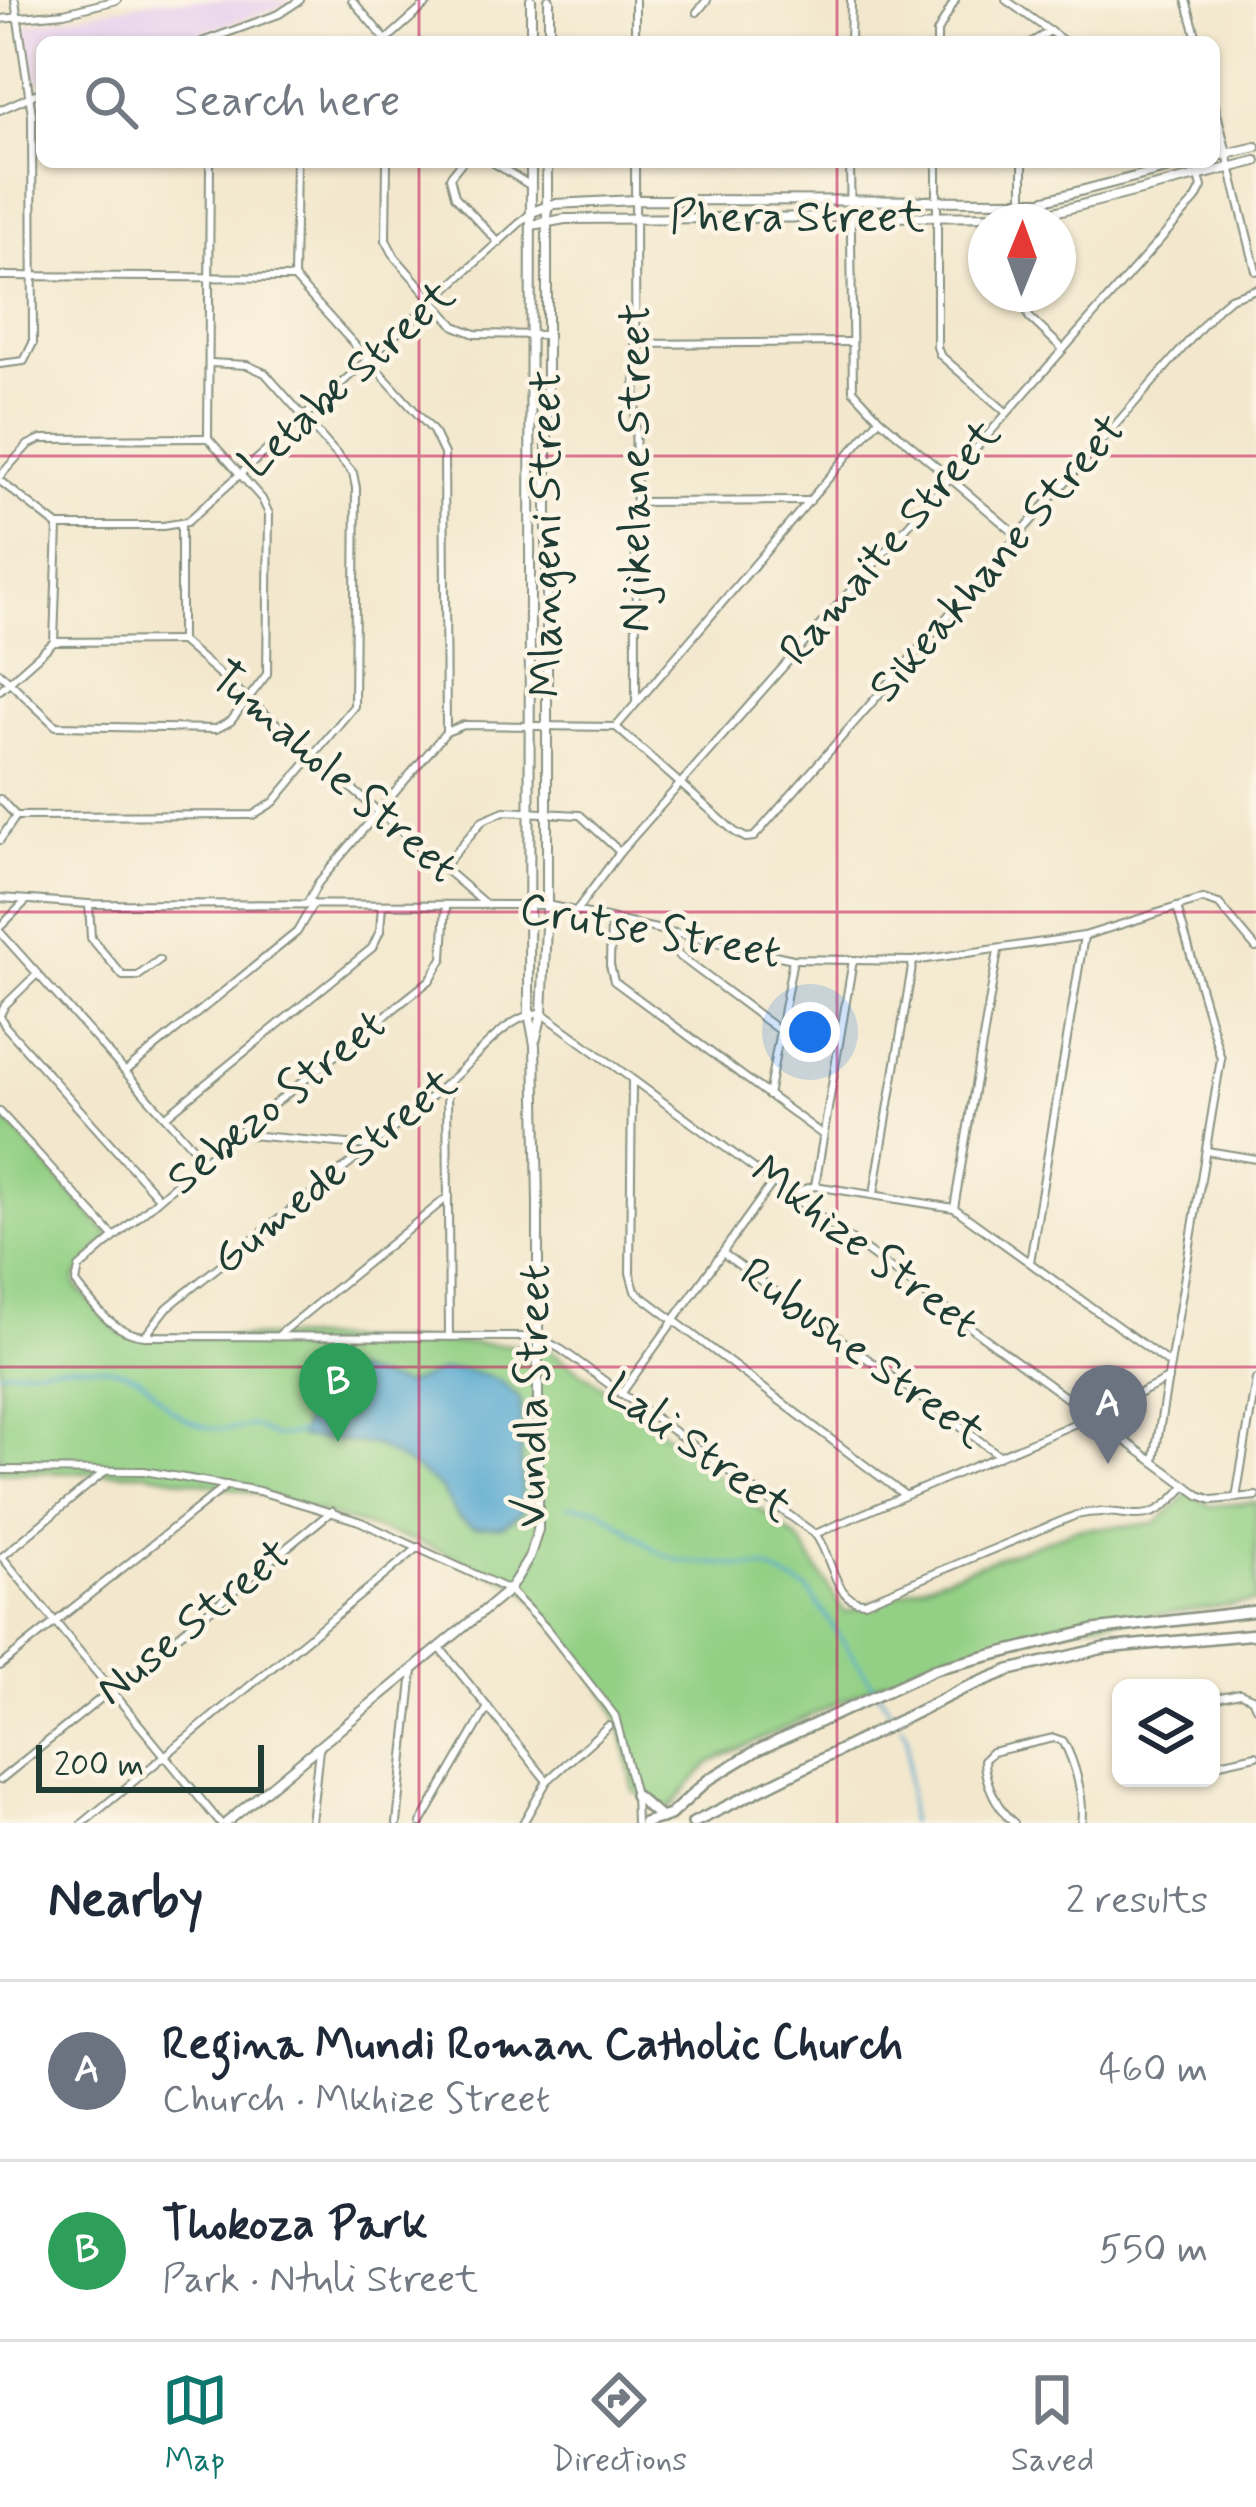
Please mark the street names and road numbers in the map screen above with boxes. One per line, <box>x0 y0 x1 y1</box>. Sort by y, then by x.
street label: Phera Street <box>669 189 925 248</box>
street label: Letabe Street <box>227 267 469 493</box>
street label: Njikelane Street <box>607 304 666 633</box>
street label: Mlangeni Street <box>518 370 577 698</box>
street label: Sikeakhane Street <box>856 402 1140 716</box>
street label: Ramaite Street <box>767 407 1015 679</box>
street label: Tumahole Street <box>196 649 470 897</box>
street label: Crutse Street <box>515 880 785 984</box>
street label: Sebezo Street <box>155 997 399 1209</box>
street label: Gumede Street <box>200 1055 470 1289</box>
street label: Mkhize Street <box>738 1143 990 1353</box>
street label: Rubushe Street <box>727 1245 997 1463</box>
street label: Vundla Street <box>502 1263 566 1529</box>
street label: Lali Street <box>592 1361 804 1537</box>
street label: Nuse Street <box>84 1526 304 1720</box>

